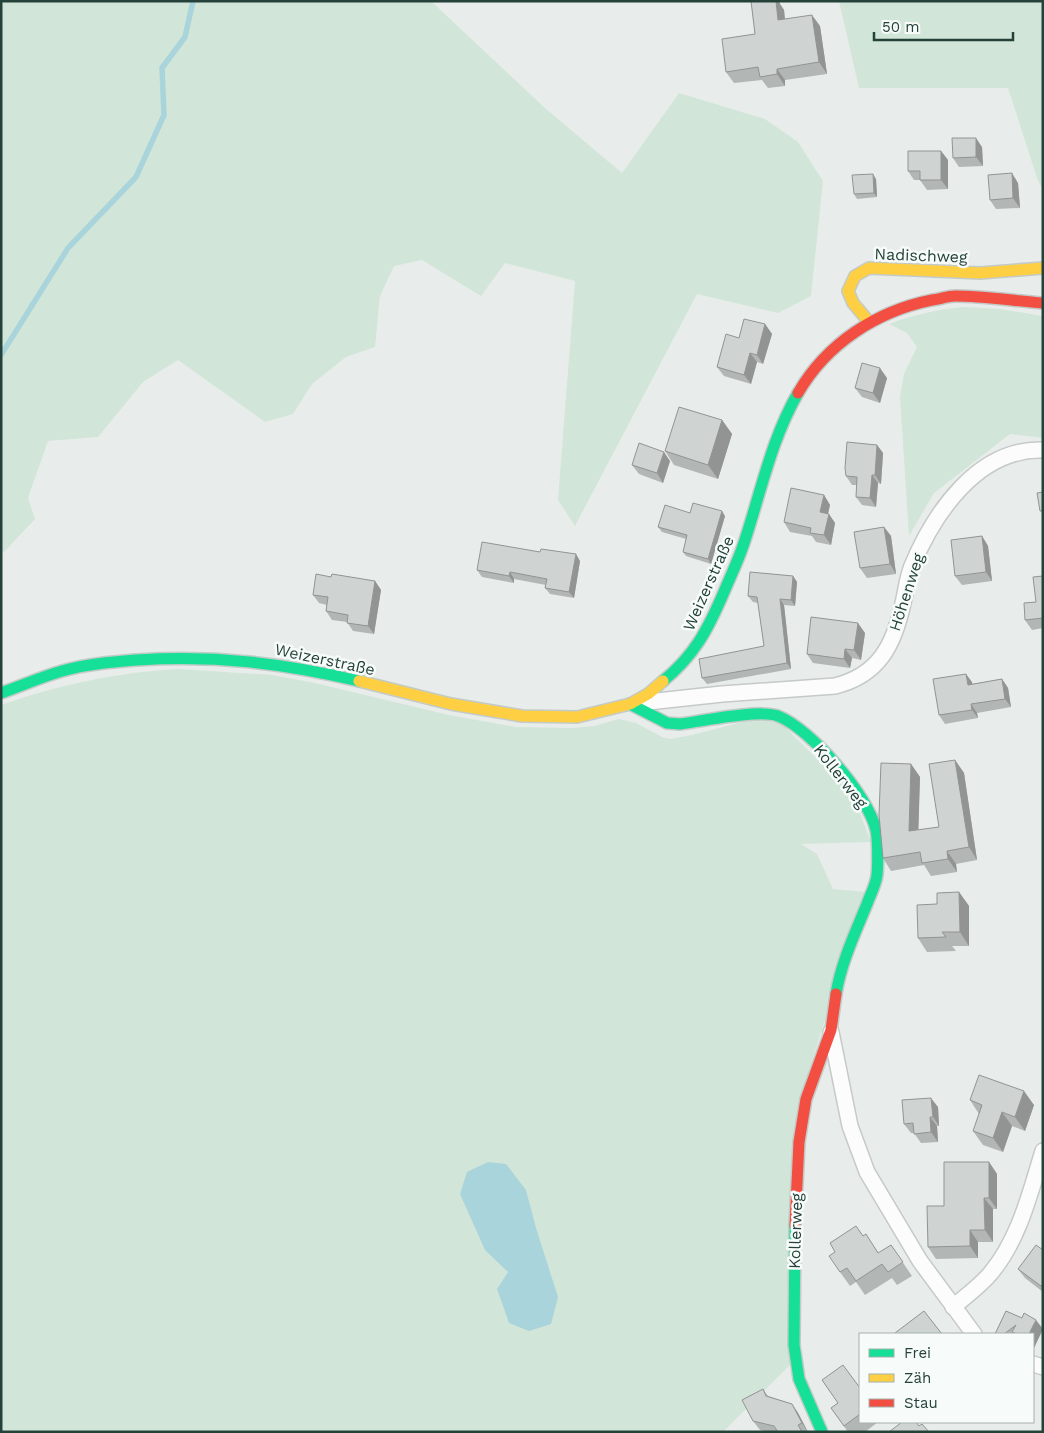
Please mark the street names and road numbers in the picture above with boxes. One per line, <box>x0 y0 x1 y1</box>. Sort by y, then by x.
street label: Nadischweg <box>874 244 968 267</box>
street label: Weizerstraße <box>679 533 738 634</box>
street label: Höhenweg <box>885 550 928 634</box>
street label: Weizerstraße <box>273 640 377 679</box>
street label: Kollerweg <box>810 741 872 812</box>
street label: Kollerweg <box>785 1192 806 1269</box>

